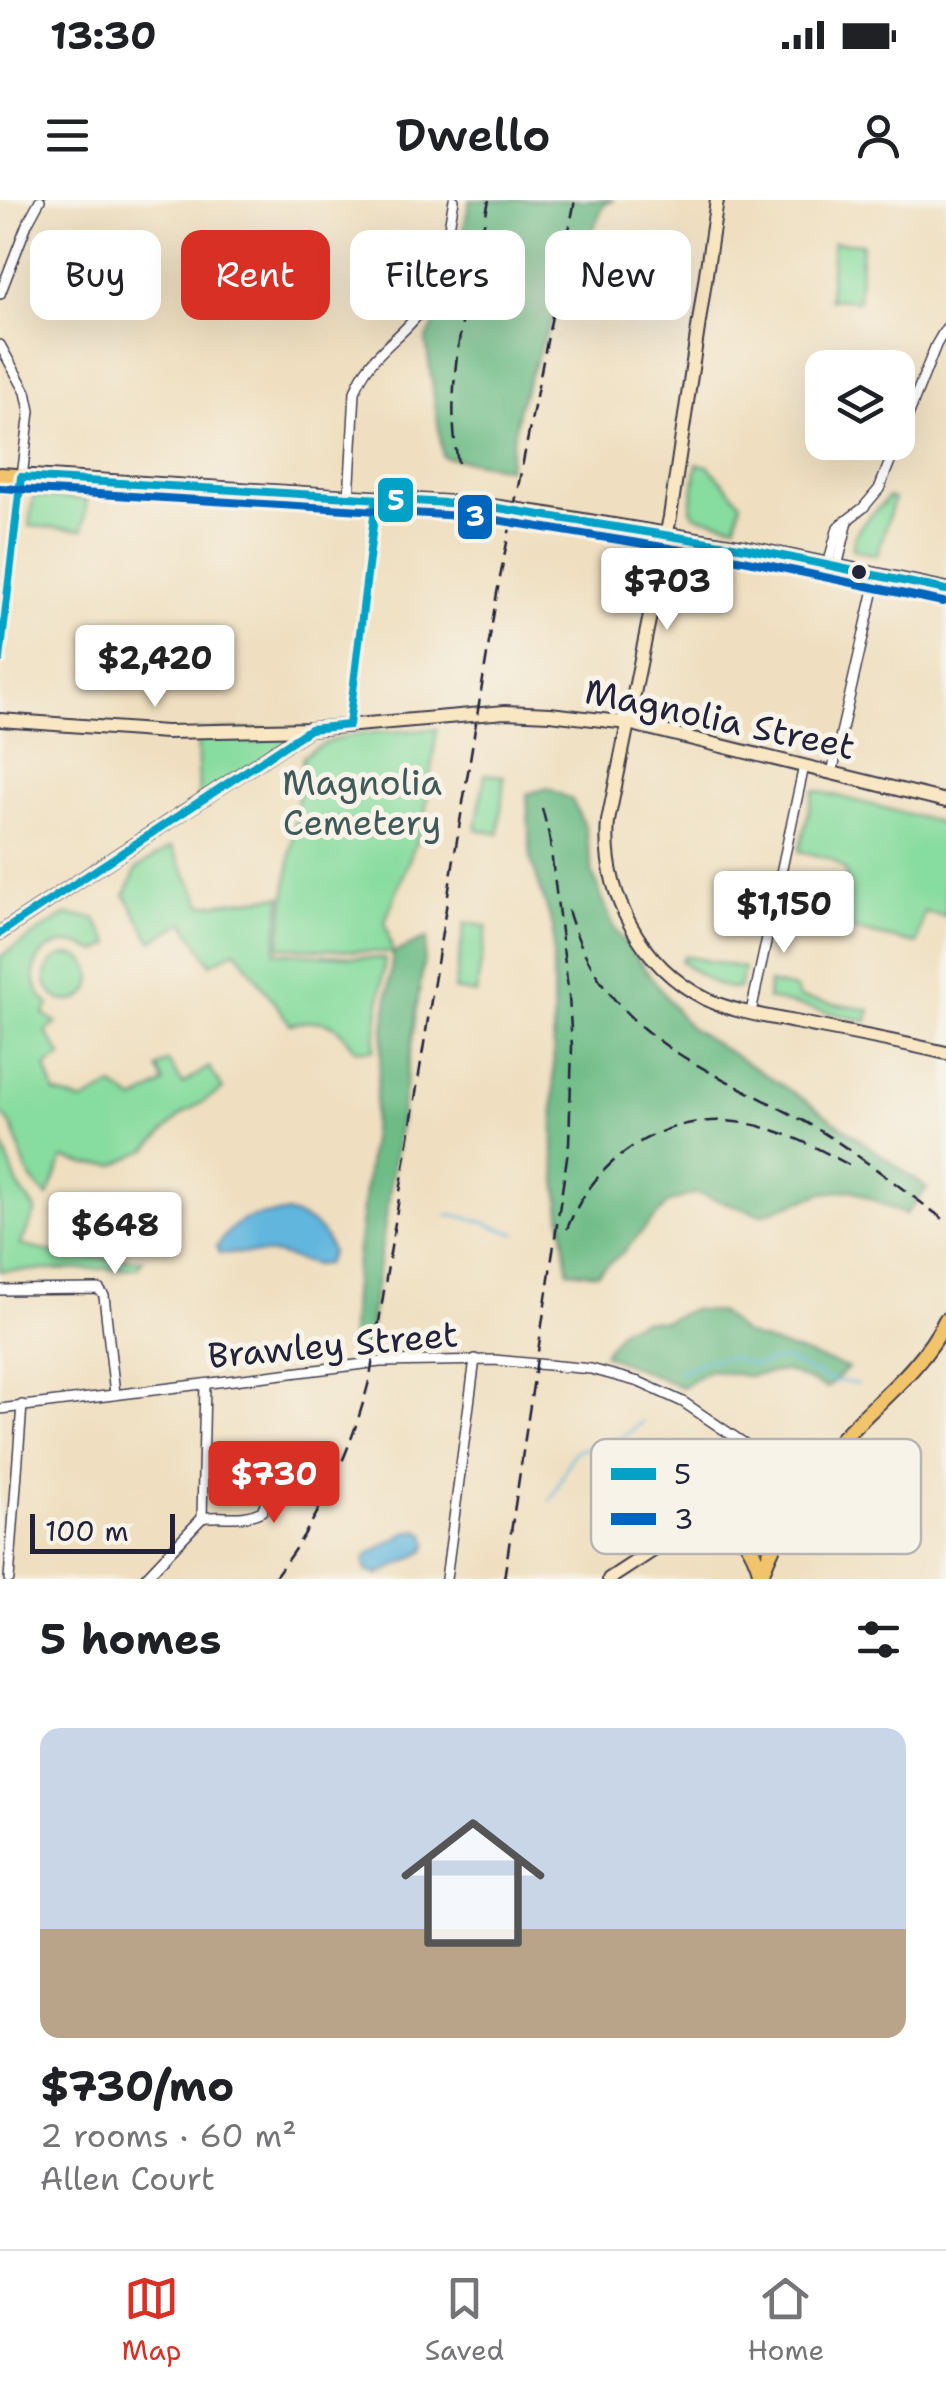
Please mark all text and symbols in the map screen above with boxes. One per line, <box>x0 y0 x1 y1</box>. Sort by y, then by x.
text: 13:30 <box>50 10 156 61</box>
text: Dwello <box>396 105 550 165</box>
icon: menu <box>40 108 95 163</box>
icon: person <box>851 108 906 163</box>
chip: Buy <box>30 230 161 320</box>
chip: Rent <box>181 230 330 320</box>
chip: Filters <box>350 230 525 320</box>
chip: New <box>545 230 691 320</box>
map controls <box>805 350 915 460</box>
button: layers <box>805 350 915 460</box>
line badge: 5 <box>376 476 415 524</box>
text: 5 <box>387 481 405 519</box>
line badge: 3 <box>456 493 494 541</box>
text: 3 <box>465 497 485 535</box>
pin: $703 <box>608 548 726 633</box>
text: $703 <box>623 559 711 602</box>
unlabelled marker <box>849 562 869 582</box>
pin: $2,420 <box>74 625 236 710</box>
text: $2,420 <box>97 636 213 679</box>
street label: Magnolia Street <box>581 667 859 770</box>
park label: Magnolia Cemetery <box>282 759 442 846</box>
pin: $1,150 <box>703 871 865 956</box>
text: $1,150 <box>736 882 832 925</box>
pin: $648 <box>56 1192 174 1277</box>
text: $648 <box>71 1203 159 1246</box>
street label: Brawley Street <box>206 1310 460 1379</box>
legend <box>591 1439 921 1554</box>
pin: $730 <box>215 1441 333 1526</box>
text: $730 <box>230 1452 318 1495</box>
text: 5 <box>674 1455 691 1493</box>
text: 3 <box>674 1500 694 1538</box>
scale bar <box>30 1509 175 1554</box>
text: 100 m <box>45 1512 129 1550</box>
text: 5 homes <box>40 1611 221 1667</box>
icon: filters <box>851 1612 906 1667</box>
icon: home <box>383 1793 563 1973</box>
text: $730/mo <box>40 2058 234 2114</box>
text: 2 rooms · 60 m² <box>40 2114 297 2157</box>
text: Allen Court <box>40 2157 215 2200</box>
tab: Map <box>122 2271 182 2369</box>
tab: Saved <box>425 2271 504 2369</box>
tab: Home <box>747 2271 824 2369</box>

